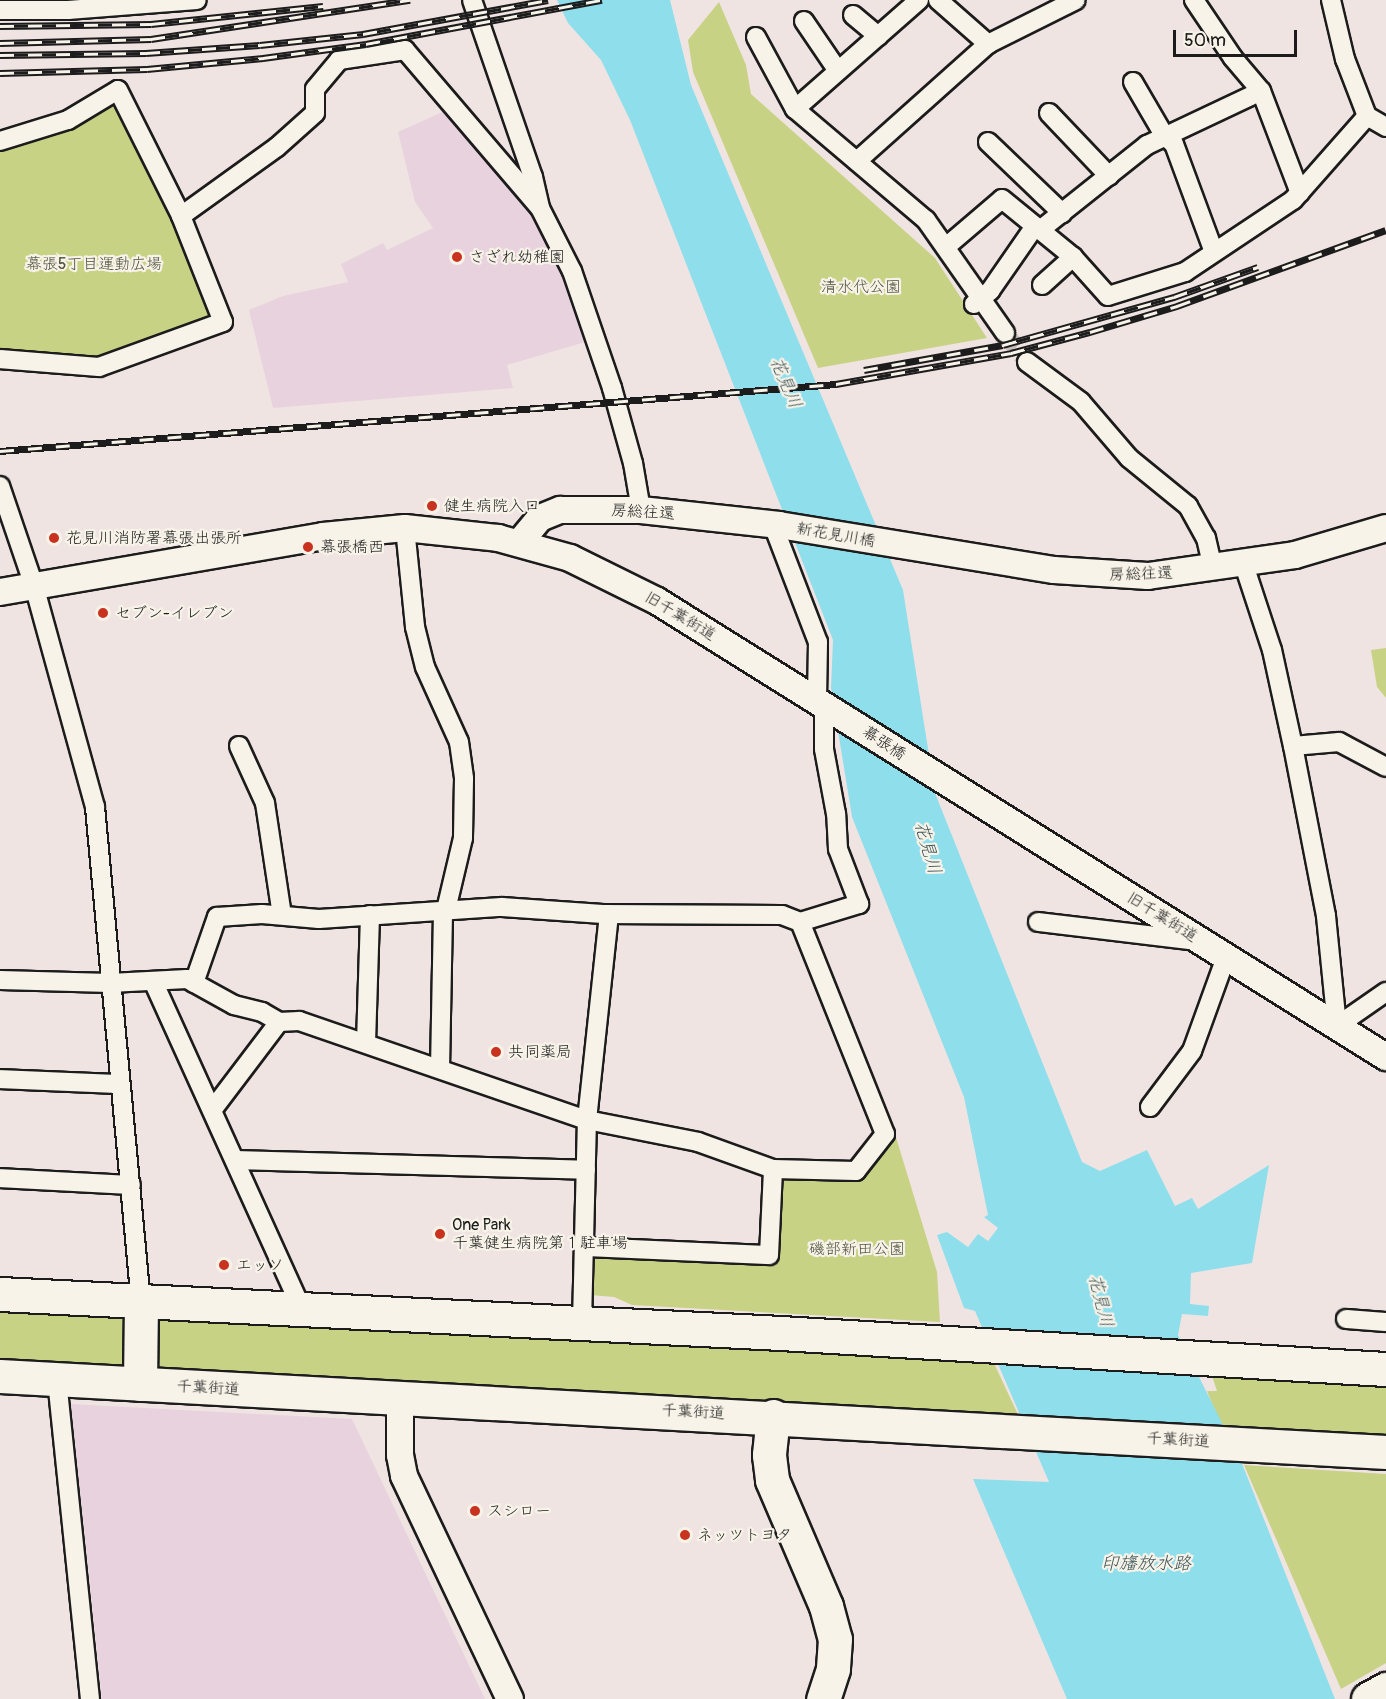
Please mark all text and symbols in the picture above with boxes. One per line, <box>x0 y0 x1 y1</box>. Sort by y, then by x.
scale bar <box>1176 18 1300 56</box>
text: 50 m <box>1184 29 1226 52</box>
place label: さざれ幼稚園 <box>469 247 565 267</box>
marker: さざれ幼稚園 <box>450 250 464 264</box>
park label: 幕張5丁目運動広場 <box>26 254 162 274</box>
park label: 清水代公園 <box>821 277 901 297</box>
water label: 花見川 <box>765 354 805 412</box>
place label: 健生病院入口 <box>444 496 540 516</box>
marker: 健生病院入口 <box>425 499 439 513</box>
street label: 房総往還 <box>611 501 675 523</box>
street label: 新花見川橋 <box>795 519 877 551</box>
place label: 花見川消防署幕張出張所 <box>66 528 242 548</box>
marker: 花見川消防署幕張出張所 <box>47 531 61 545</box>
place label: 幕張橋西 <box>320 537 384 557</box>
marker: 幕張橋西 <box>301 540 315 554</box>
street label: 房総往還 <box>1109 563 1173 585</box>
street label: 旧千葉街道 <box>641 587 719 645</box>
place label: セブン-イレブン <box>115 603 234 623</box>
marker: セブン-イレブン <box>96 606 110 620</box>
street label: 幕張橋 <box>859 722 909 764</box>
water label: 花見川 <box>909 819 945 877</box>
street label: 旧千葉街道 <box>1123 888 1201 946</box>
place label: 共同薬局 <box>508 1042 572 1062</box>
marker: 共同薬局 <box>489 1045 503 1059</box>
place label: One Park 千葉健生病院第１駐車場 <box>452 1215 628 1253</box>
marker: One Park 千葉健生病院第１駐車場 <box>433 1227 447 1241</box>
park label: 磯部新田公園 <box>809 1239 905 1259</box>
place label: エッソ <box>236 1255 284 1275</box>
marker: エッソ <box>217 1258 231 1272</box>
water label: 花見川 <box>1083 1272 1117 1330</box>
street label: 千葉街道 <box>176 1377 240 1399</box>
street label: 千葉街道 <box>661 1401 725 1423</box>
street label: 千葉街道 <box>1146 1429 1210 1451</box>
place label: スシロー <box>487 1501 551 1521</box>
marker: スシロー <box>468 1504 482 1518</box>
place label: ネッツトヨタ <box>697 1525 793 1545</box>
marker: ネッツトヨタ <box>678 1528 692 1542</box>
water label: 印旛放水路 <box>1101 1553 1191 1575</box>

